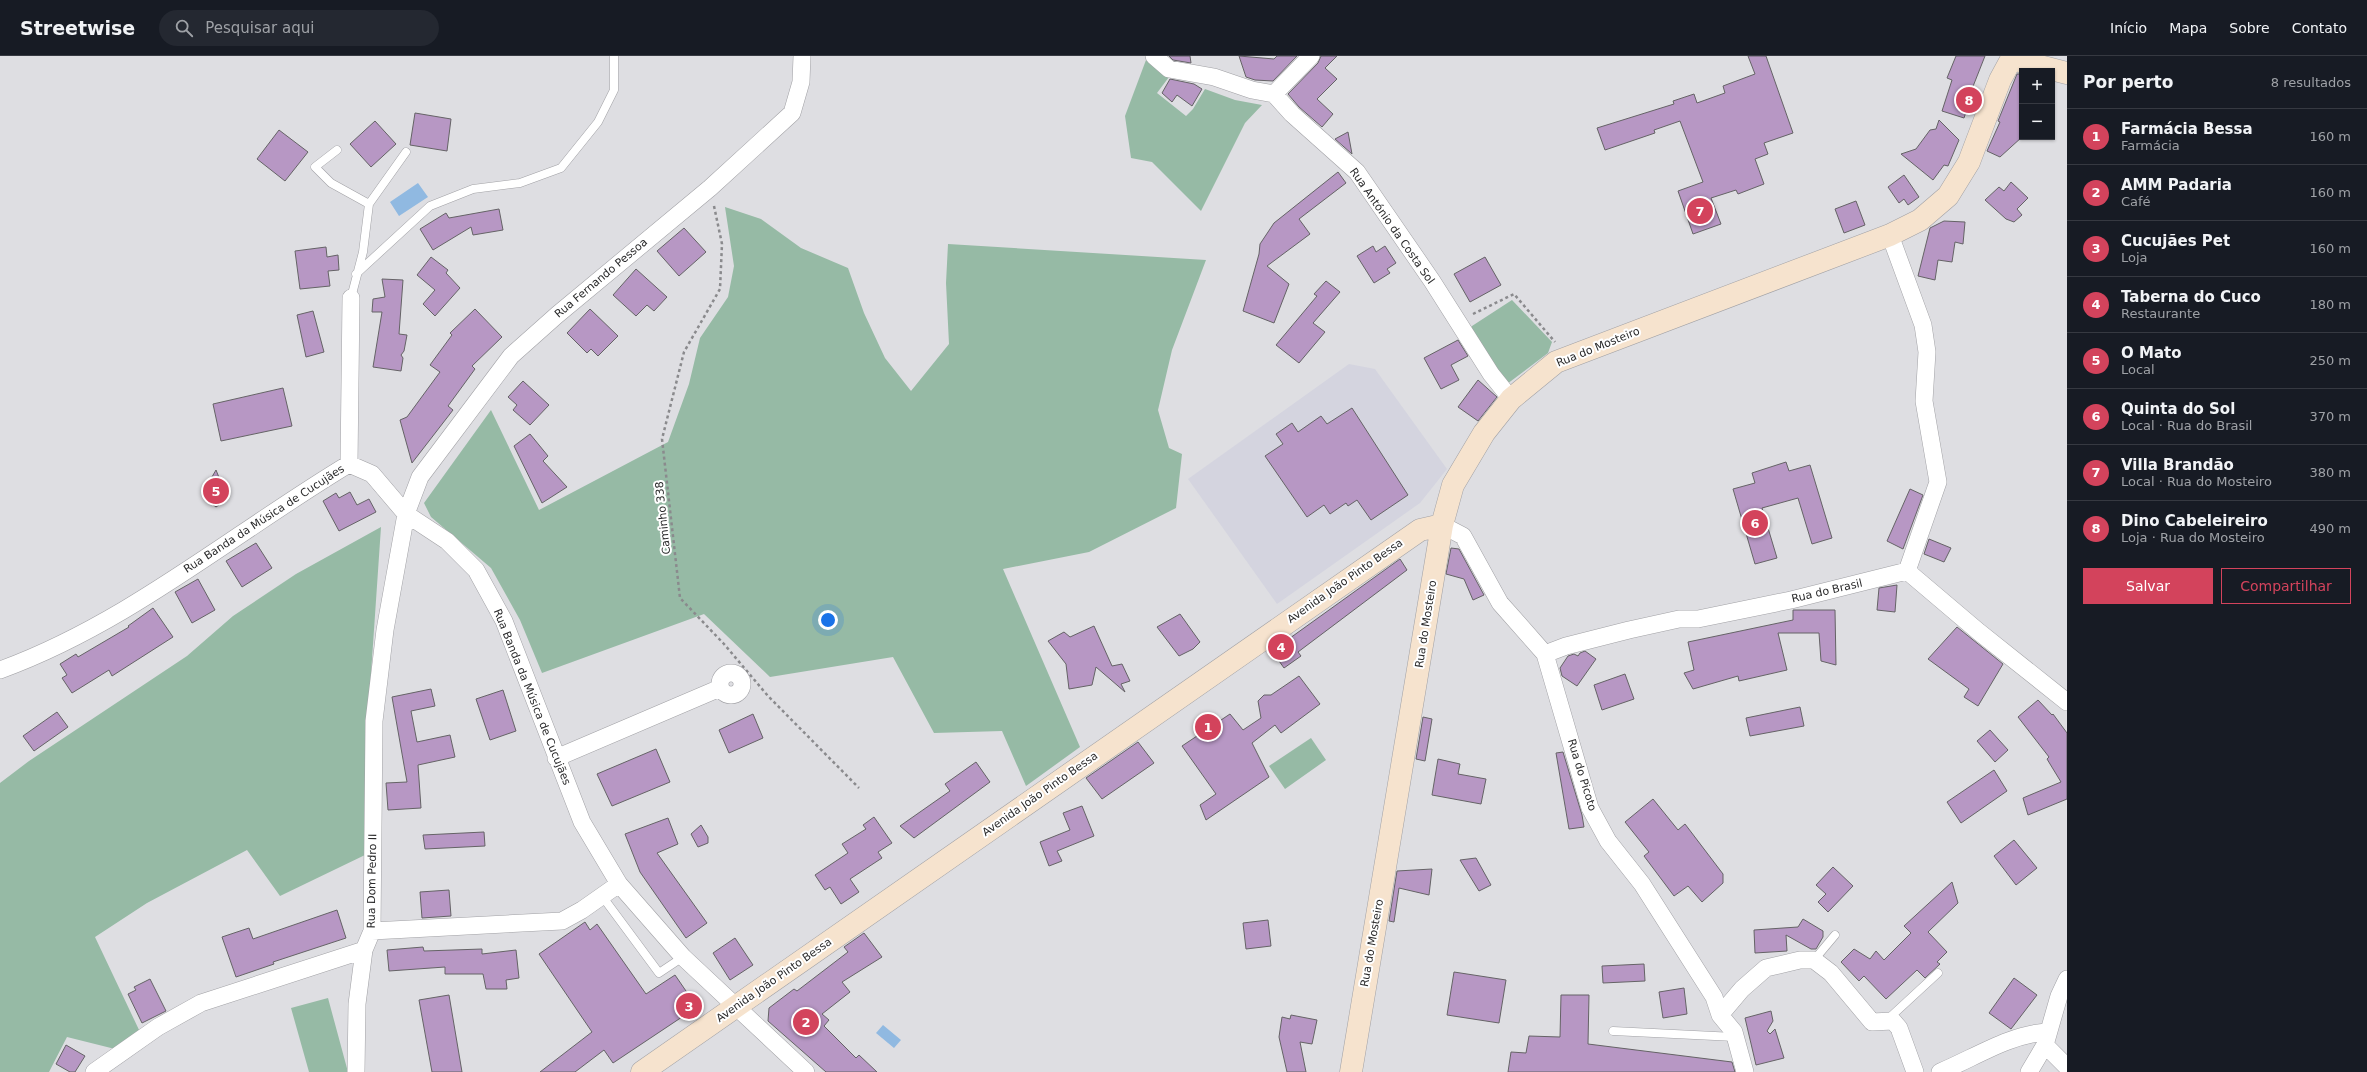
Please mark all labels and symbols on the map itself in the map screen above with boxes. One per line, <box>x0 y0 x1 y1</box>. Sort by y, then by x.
pin: 8 <box>1956 85 1982 115</box>
street label: Rua António da Costa Sol <box>1347 165 1437 287</box>
pin: 7 <box>1687 196 1713 226</box>
street label: Rua Fernando Pessoa <box>552 235 650 321</box>
street label: Rua do Mosteiro <box>1554 324 1642 370</box>
street label: Rua Banda da Música de Cucujães <box>181 462 347 576</box>
pin: 5 <box>203 476 229 506</box>
street label: Caminho 338 <box>653 481 673 555</box>
pin: 6 <box>1742 508 1768 538</box>
street label: Avenida João Pinto Bessa <box>1285 536 1405 626</box>
street label: Rua do Brasil <box>1790 577 1864 605</box>
street label: Rua do Mosteiro <box>1413 579 1439 669</box>
street label: Rua Banda da Música de Cucujães <box>491 607 573 787</box>
your location <box>818 610 838 630</box>
pin: 4 <box>1268 632 1294 662</box>
pin: 1 <box>1195 712 1221 742</box>
street label: Rua do Picoto <box>1565 737 1599 813</box>
street label: Avenida João Pinto Bessa <box>980 749 1100 839</box>
street label: Rua Dom Pedro II <box>365 834 379 928</box>
street label: Rua do Mosteiro <box>1358 898 1386 988</box>
street label: Avenida João Pinto Bessa <box>714 935 834 1025</box>
pin: 3 <box>676 991 702 1021</box>
pin: 2 <box>793 1007 819 1037</box>

